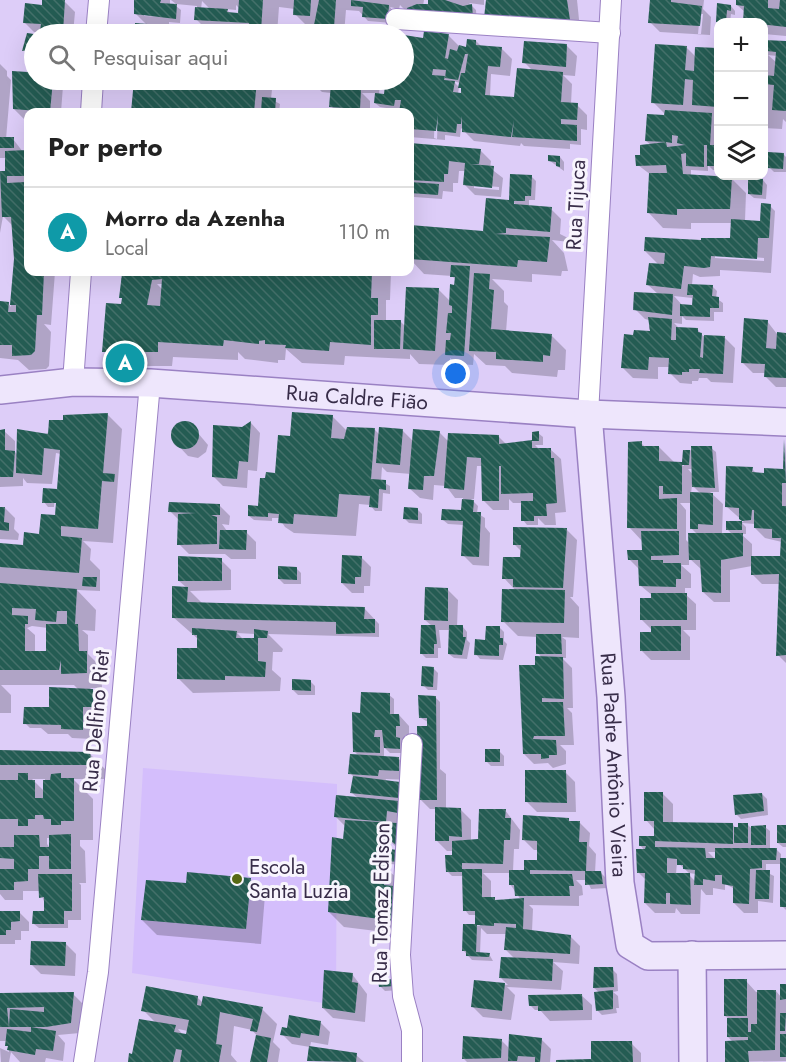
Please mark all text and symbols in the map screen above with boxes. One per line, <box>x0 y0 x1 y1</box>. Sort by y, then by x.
map controls <box>714 18 768 180</box>
button: + <box>714 18 768 72</box>
search box <box>24 24 414 90</box>
icon: search <box>45 41 78 74</box>
text: Pesquisar aqui <box>93 41 228 73</box>
button: − <box>714 72 768 126</box>
button: layers <box>714 126 768 180</box>
text: Por perto <box>48 128 162 166</box>
street label: Rua Tijuca <box>559 159 593 251</box>
text: Morro da Azenha <box>105 202 285 234</box>
text: A <box>60 218 75 247</box>
text: 110 m <box>338 218 390 247</box>
text: Local <box>105 234 149 263</box>
pin: A <box>106 340 144 386</box>
your location <box>441 359 470 388</box>
street label: Rua Caldre Fião <box>285 378 429 418</box>
street label: Rua Delfino Riet <box>75 649 117 793</box>
street label: Rua Padre Antônio Vieira <box>592 652 635 878</box>
street label: Rua Tomaz Edison <box>365 822 397 984</box>
place label: Escola Santa Luzia <box>249 852 348 906</box>
marker: Escola Santa Luzia <box>230 872 244 886</box>

